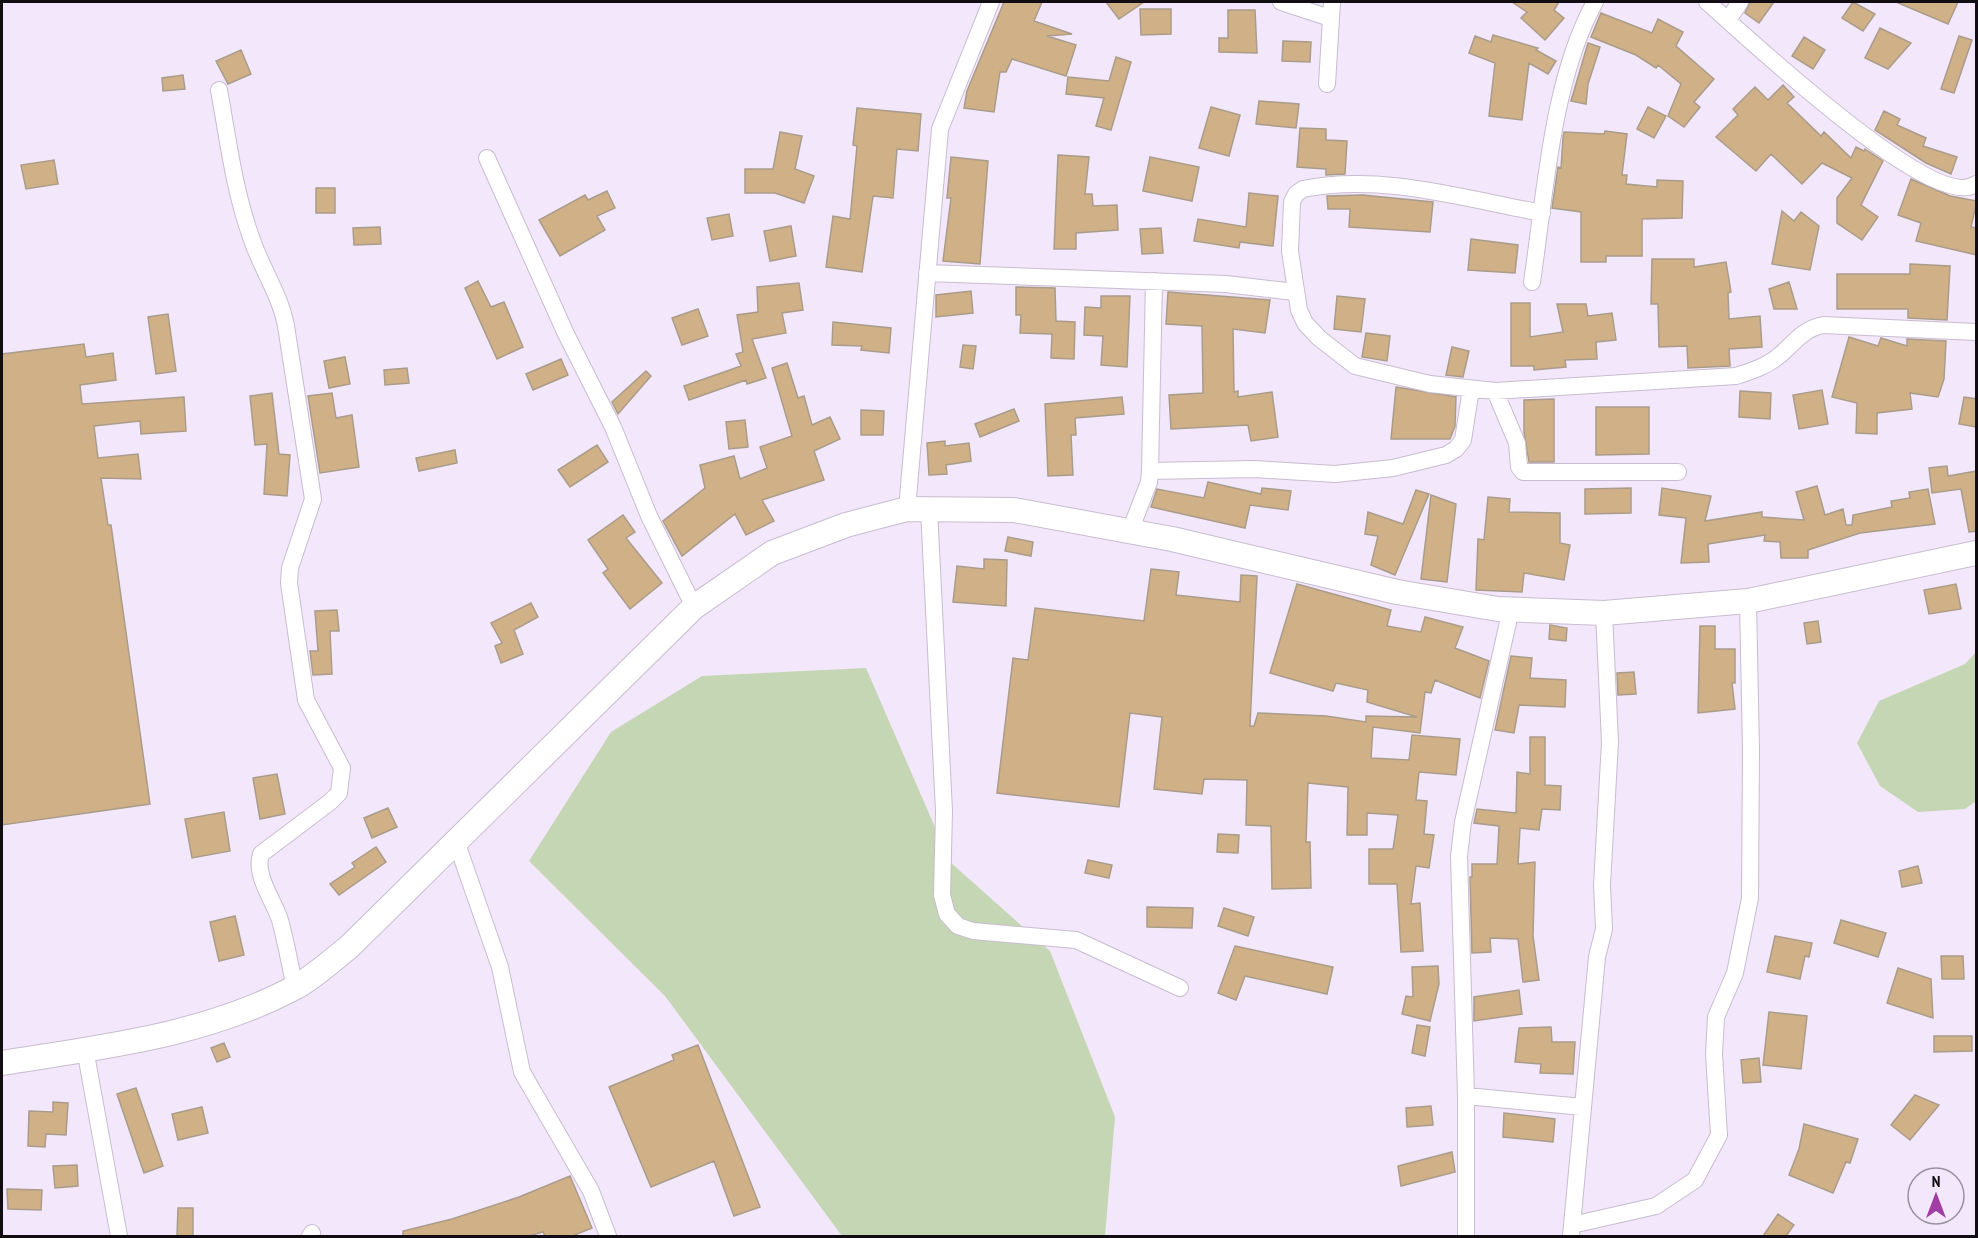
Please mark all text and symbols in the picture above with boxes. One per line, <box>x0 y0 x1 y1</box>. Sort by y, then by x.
north arrow <box>1906 1166 1966 1226</box>
text: N <box>1932 1171 1940 1191</box>

